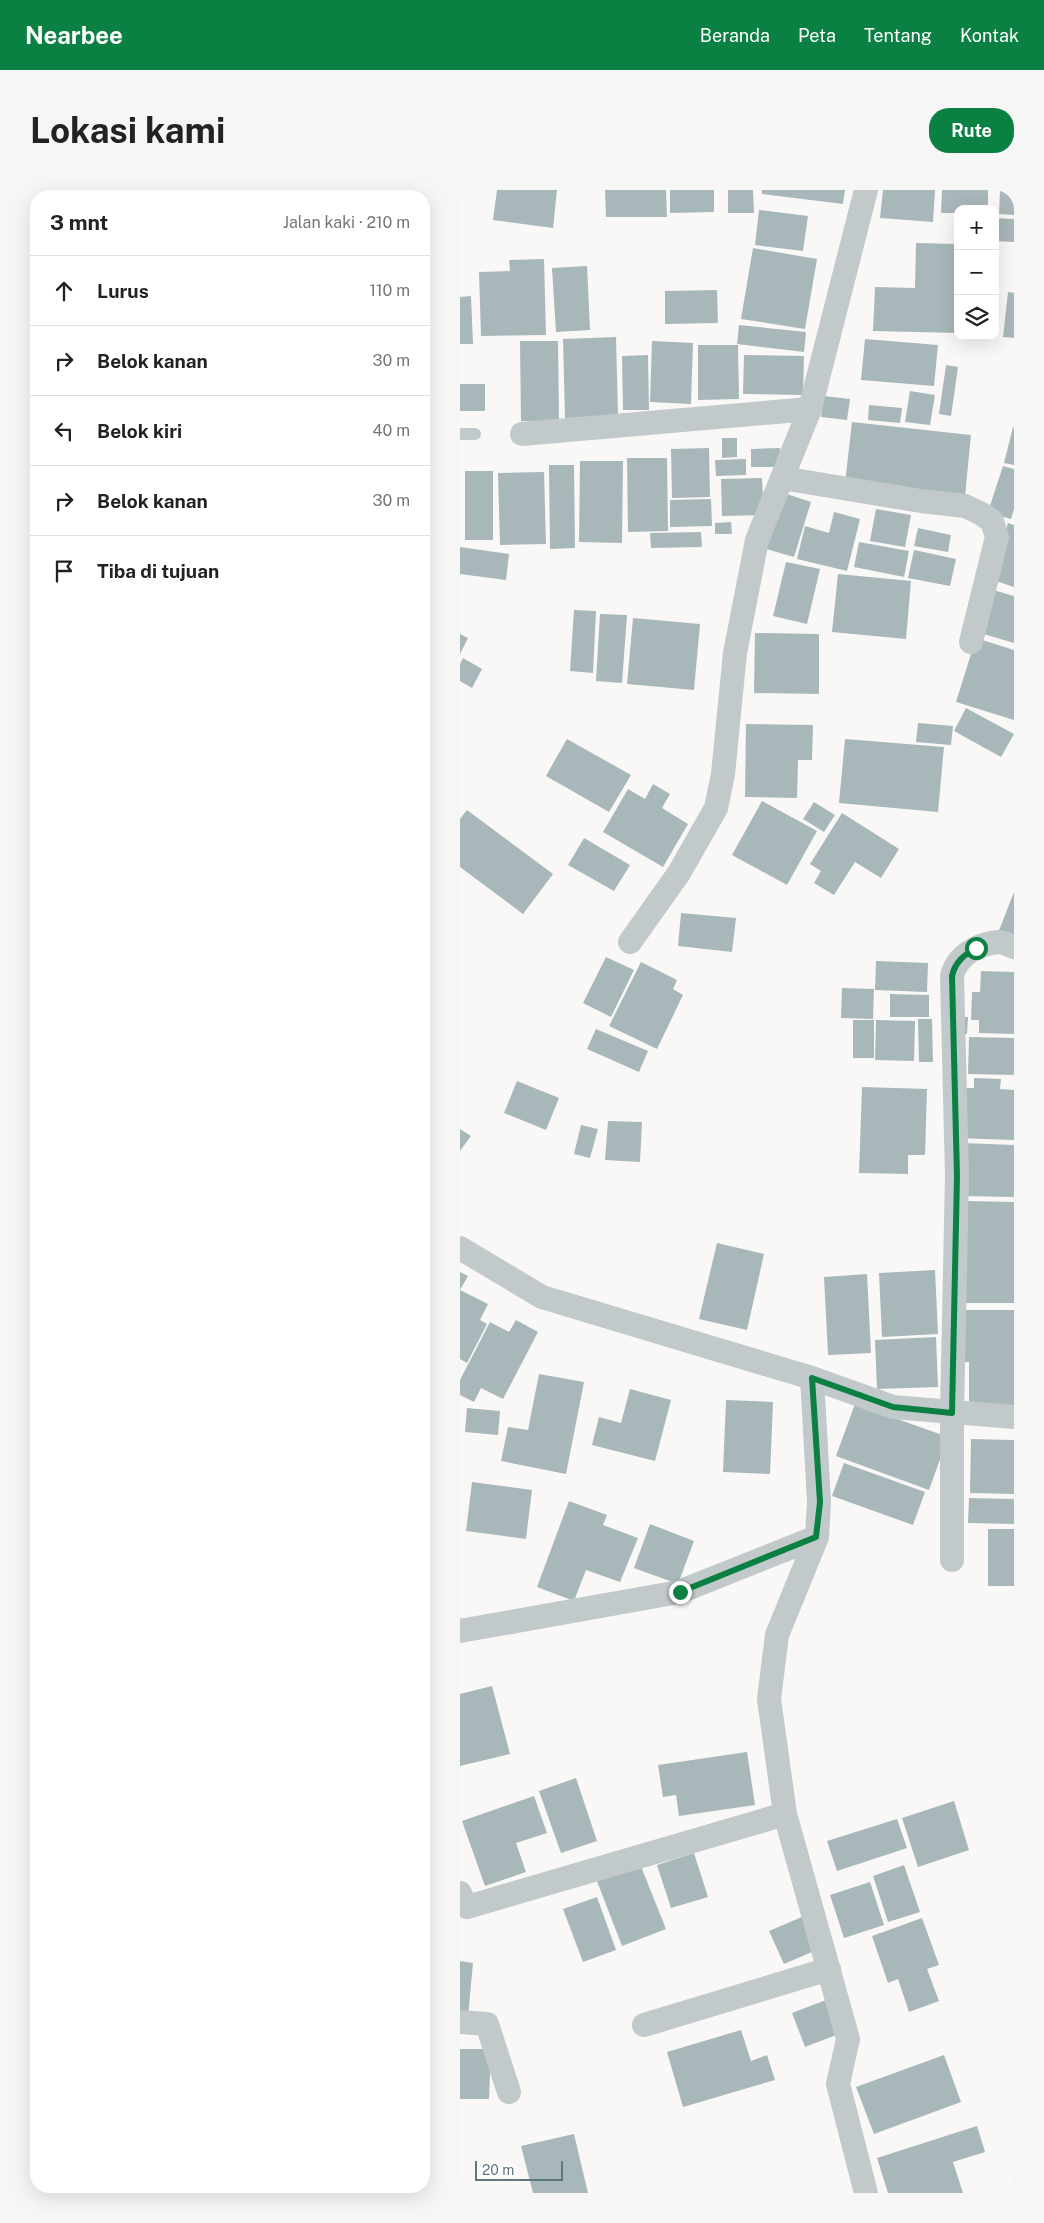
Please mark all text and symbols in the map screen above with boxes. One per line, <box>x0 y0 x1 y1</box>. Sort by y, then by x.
text: Nearbee <box>25 21 123 49</box>
text: Beranda <box>700 25 770 46</box>
text: Peta <box>798 25 836 46</box>
text: Tentang <box>864 25 932 46</box>
text: Kontak <box>960 25 1019 46</box>
button: Rute <box>929 108 1014 153</box>
text: Lokasi kami <box>30 110 225 151</box>
map controls <box>954 205 999 340</box>
button: + <box>954 205 999 250</box>
text: 3 mnt <box>50 210 108 235</box>
text: Jalan kaki · 210 m <box>283 213 410 232</box>
button: − <box>954 250 999 295</box>
icon: ahead <box>50 277 78 305</box>
text: Lurus <box>97 280 149 302</box>
text: 110 m <box>369 281 410 300</box>
button: layers <box>954 295 999 340</box>
icon: right <box>50 347 78 375</box>
text: Belok kanan <box>97 350 208 372</box>
text: 30 m <box>373 351 410 370</box>
icon: left <box>50 417 78 445</box>
text: Belok kiri <box>97 420 182 442</box>
text: 40 m <box>372 421 410 440</box>
icon: right <box>50 487 78 515</box>
text: Belok kanan <box>97 490 208 512</box>
text: 30 m <box>373 491 410 510</box>
icon: arrive <box>50 557 78 585</box>
text: Tiba di tujuan <box>97 560 219 582</box>
route start <box>965 937 988 960</box>
route end <box>669 1581 692 1604</box>
scale bar <box>475 2158 562 2181</box>
text: 20 m <box>482 2162 514 2178</box>

